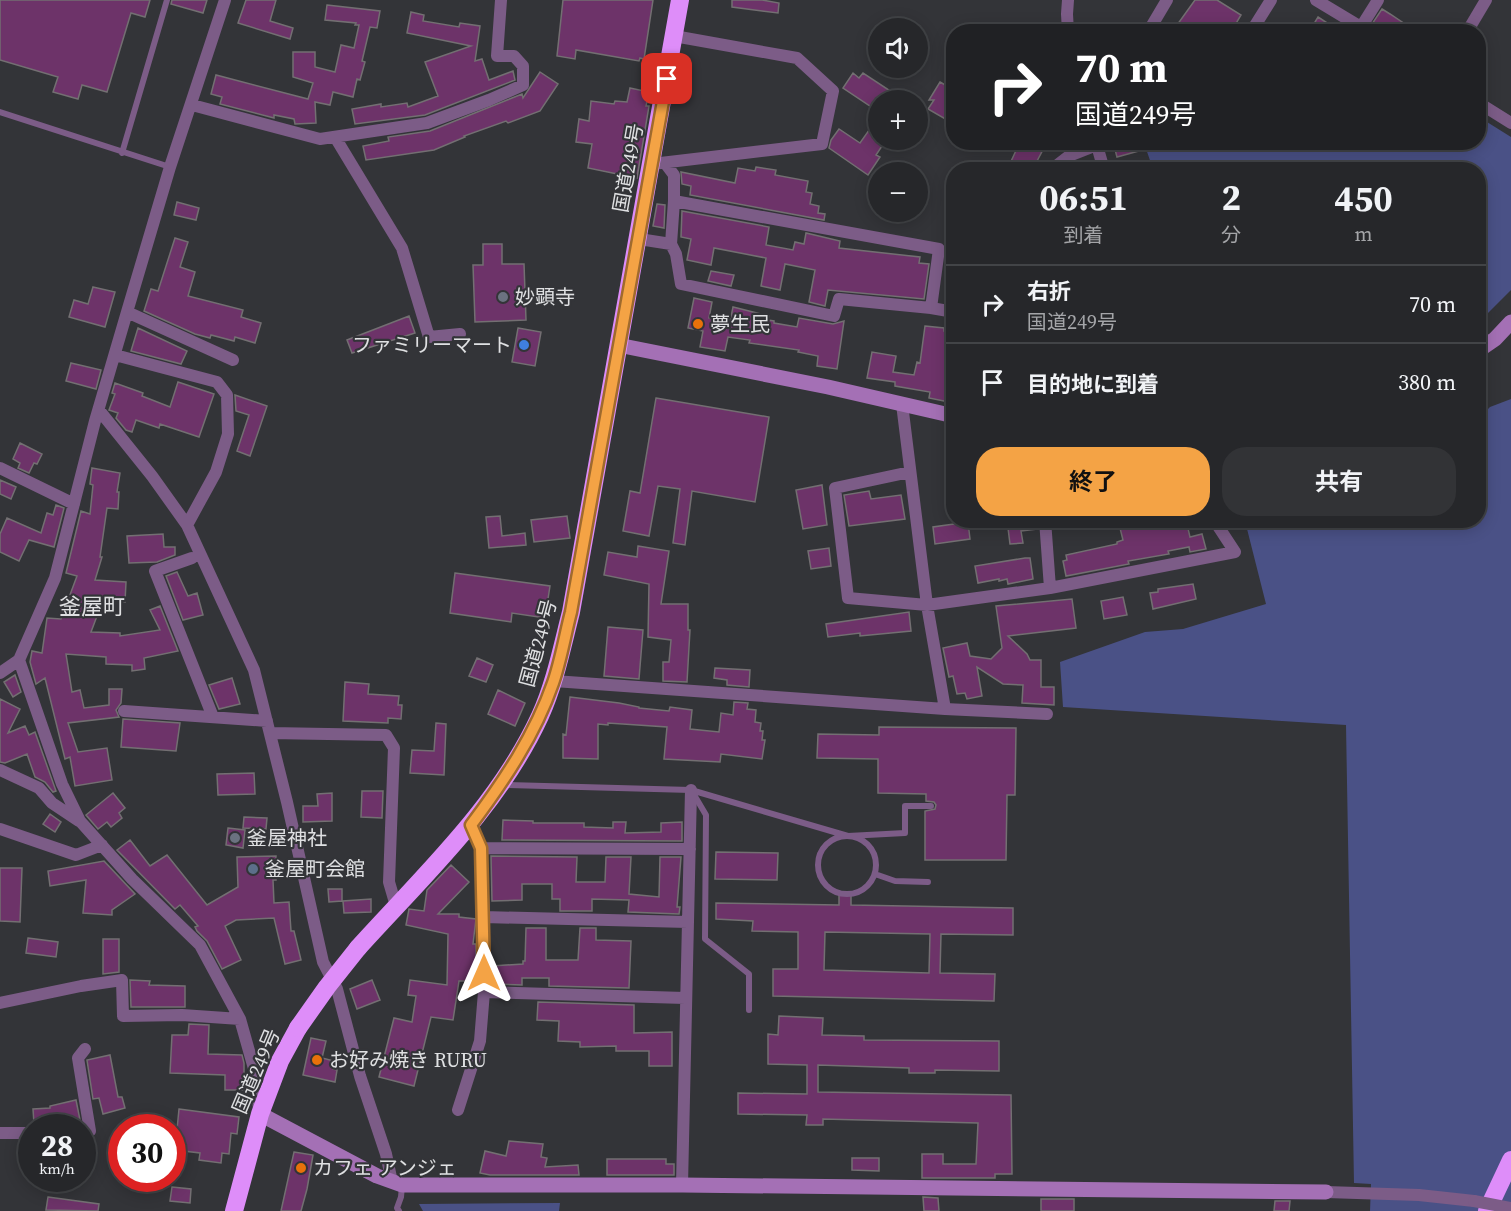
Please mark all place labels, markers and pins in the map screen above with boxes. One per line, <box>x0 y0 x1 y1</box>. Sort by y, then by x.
pin <box>641 53 692 104</box>
place label: 妙顕寺 <box>515 283 575 311</box>
marker: 妙顕寺 <box>496 290 510 304</box>
place label: 夢生民 <box>710 310 770 338</box>
marker: 夢生民 <box>691 317 705 331</box>
place label: ファミリーマート <box>352 331 512 359</box>
marker: ファミリーマート <box>517 338 531 352</box>
place label: 釜屋神社 <box>247 824 327 852</box>
marker: 釜屋神社 <box>228 831 242 845</box>
place label: 釜屋町会館 <box>265 855 365 883</box>
marker: 釜屋町会館 <box>246 862 260 876</box>
place label: お好み焼き RURU <box>329 1046 487 1074</box>
marker: お好み焼き RURU <box>310 1053 324 1067</box>
place label: カフェ アンジェ <box>313 1154 457 1182</box>
marker: カフェ アンジェ <box>294 1161 308 1175</box>

